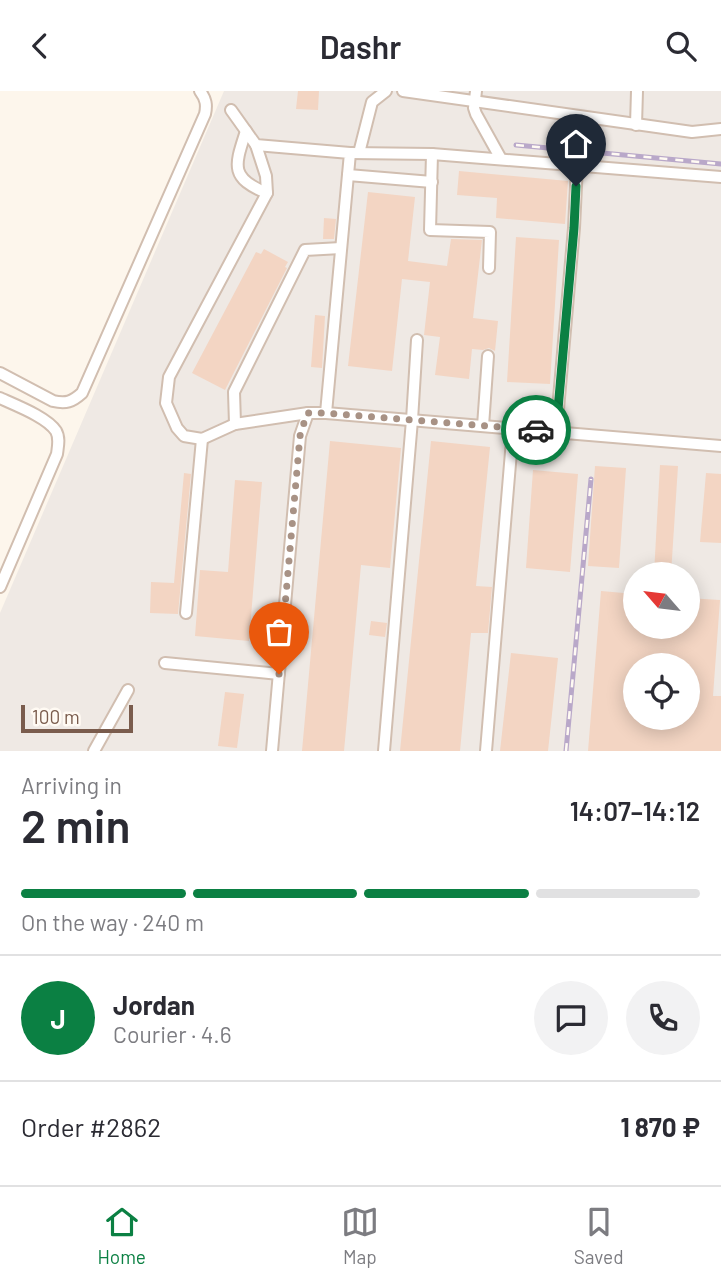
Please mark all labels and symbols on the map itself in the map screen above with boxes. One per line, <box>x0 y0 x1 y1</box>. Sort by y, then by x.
pin <box>546 114 606 186</box>
courier <box>501 395 571 465</box>
north arrow <box>623 562 700 639</box>
pin <box>249 602 309 674</box>
scale bar <box>21 702 133 734</box>

